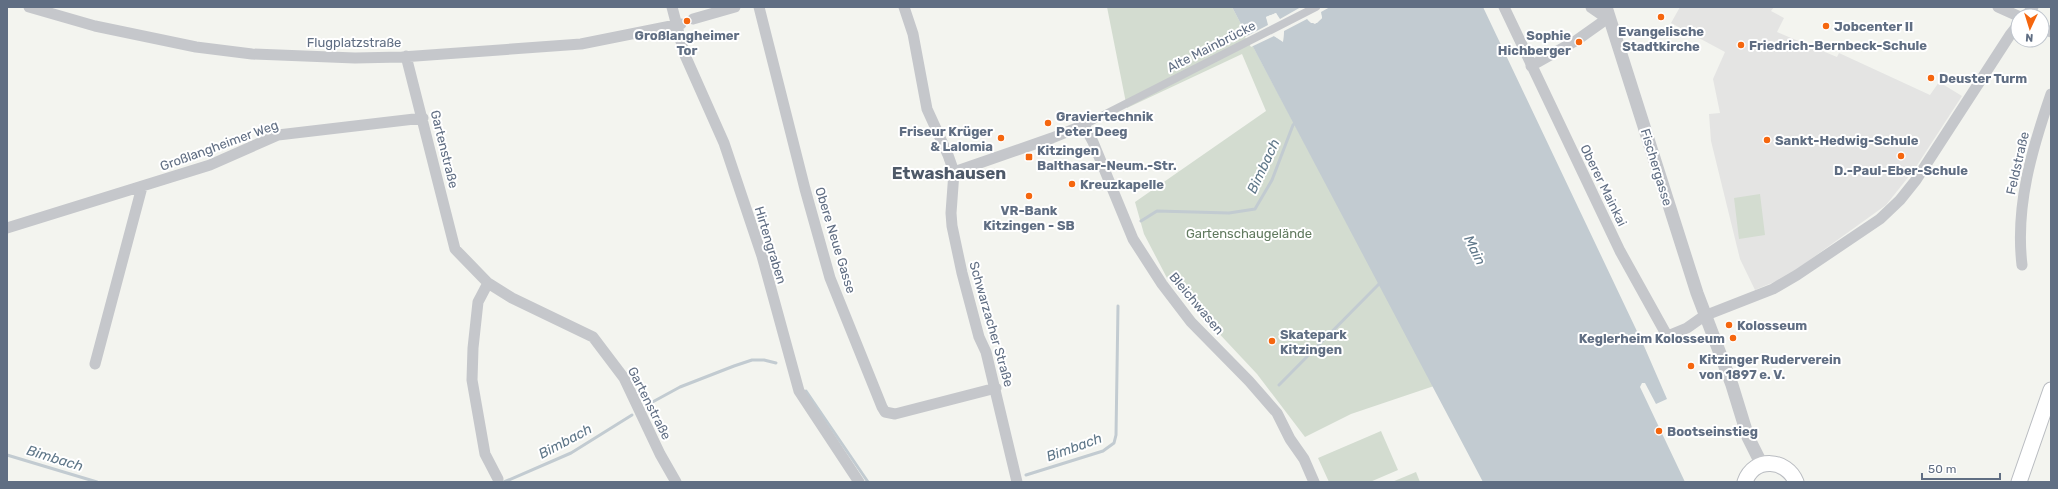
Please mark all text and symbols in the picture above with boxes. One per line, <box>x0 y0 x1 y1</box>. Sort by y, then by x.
north arrow <box>2010 8 2050 48</box>
marker: Evangelische Stadtkirche <box>1656 12 1666 22</box>
marker: Großlangheimer Tor <box>682 16 692 26</box>
street label: Alte Mainbrücke <box>1164 18 1258 75</box>
place label: Jobcenter II <box>1834 19 1913 34</box>
marker: Jobcenter II <box>1821 21 1831 31</box>
place label: Evangelische Stadtkirche <box>1618 24 1704 54</box>
place label: Großlangheimer Tor <box>635 28 740 58</box>
place label: Sophie Hichberger <box>1498 28 1571 58</box>
text: N <box>2025 31 2034 44</box>
street label: Flugplatzstraße <box>307 35 401 51</box>
marker: Sophie Hichberger <box>1574 37 1584 47</box>
place label: Friedrich-Bernbeck-Schule <box>1749 38 1927 53</box>
marker: Friedrich-Bernbeck-Schule <box>1736 40 1746 50</box>
place label: Deuster Turm <box>1939 71 2027 86</box>
marker: Deuster Turm <box>1926 73 1936 83</box>
street label: Gartenstraße <box>428 109 461 190</box>
place label: Graviertechnik Peter Deeg <box>1056 109 1154 139</box>
street label: Großlangheimer Weg <box>158 117 281 175</box>
marker: Graviertechnik Peter Deeg <box>1043 118 1053 128</box>
place label: Friseur Krüger & Lalomia <box>899 124 993 154</box>
street label: Fischergasse <box>1637 127 1675 208</box>
street label: Feldstraße <box>2003 130 2032 196</box>
marker: Friseur Krüger & Lalomia <box>996 133 1006 143</box>
place label: Sankt-Hedwig-Schule <box>1775 133 1919 148</box>
marker: Sankt-Hedwig-Schule <box>1762 135 1772 145</box>
water label: Bimbach <box>1243 136 1283 196</box>
street label: Oberer Mainkai <box>1577 142 1630 229</box>
place label: Kitzingen Balthasar-Neum.-Str. <box>1037 143 1177 173</box>
marker: D.-Paul-Eber-Schule <box>1896 151 1906 161</box>
marker: Kitzingen Balthasar-Neum.-Str. <box>1024 152 1034 162</box>
district label: Etwashausen <box>892 163 1006 183</box>
place label: D.-Paul-Eber-Schule <box>1834 163 1968 178</box>
place label: Kreuzkapelle <box>1080 177 1164 192</box>
marker: Kreuzkapelle <box>1067 179 1077 189</box>
street label: Obere Neue Gasse <box>812 185 859 295</box>
marker: VR-Bank Kitzingen - SB <box>1024 191 1034 201</box>
place label: VR-Bank Kitzingen - SB <box>983 203 1075 233</box>
street label: Hirtengraben <box>751 205 789 286</box>
park label: Gartenschaugelände <box>1186 226 1312 242</box>
water label: Main <box>1460 232 1489 268</box>
street label: Schwarzacher Straße <box>966 260 1017 388</box>
street label: Bleichwasen <box>1166 269 1227 337</box>
place label: Kolosseum <box>1737 318 1807 333</box>
marker: Kolosseum <box>1724 320 1734 330</box>
place label: Skatepark Kitzingen <box>1280 327 1347 357</box>
place label: Keglerheim Kolosseum <box>1579 331 1725 346</box>
marker: Keglerheim Kolosseum <box>1728 333 1738 343</box>
marker: Skatepark Kitzingen <box>1267 336 1277 346</box>
place label: Kitzinger Ruderverein von 1897 e. V. <box>1699 352 1841 382</box>
marker: Kitzinger Ruderverein von 1897 e. V. <box>1686 361 1696 371</box>
street label: Gartenstraße <box>625 364 674 442</box>
water label: Bimbach <box>536 420 595 463</box>
place label: Bootseinstieg <box>1667 424 1758 439</box>
marker: Bootseinstieg <box>1654 426 1664 436</box>
water label: Bimbach <box>1044 430 1104 465</box>
water label: Bimbach <box>25 442 85 475</box>
scale bar <box>1922 455 2000 481</box>
text: 50 m <box>1928 462 1956 476</box>

